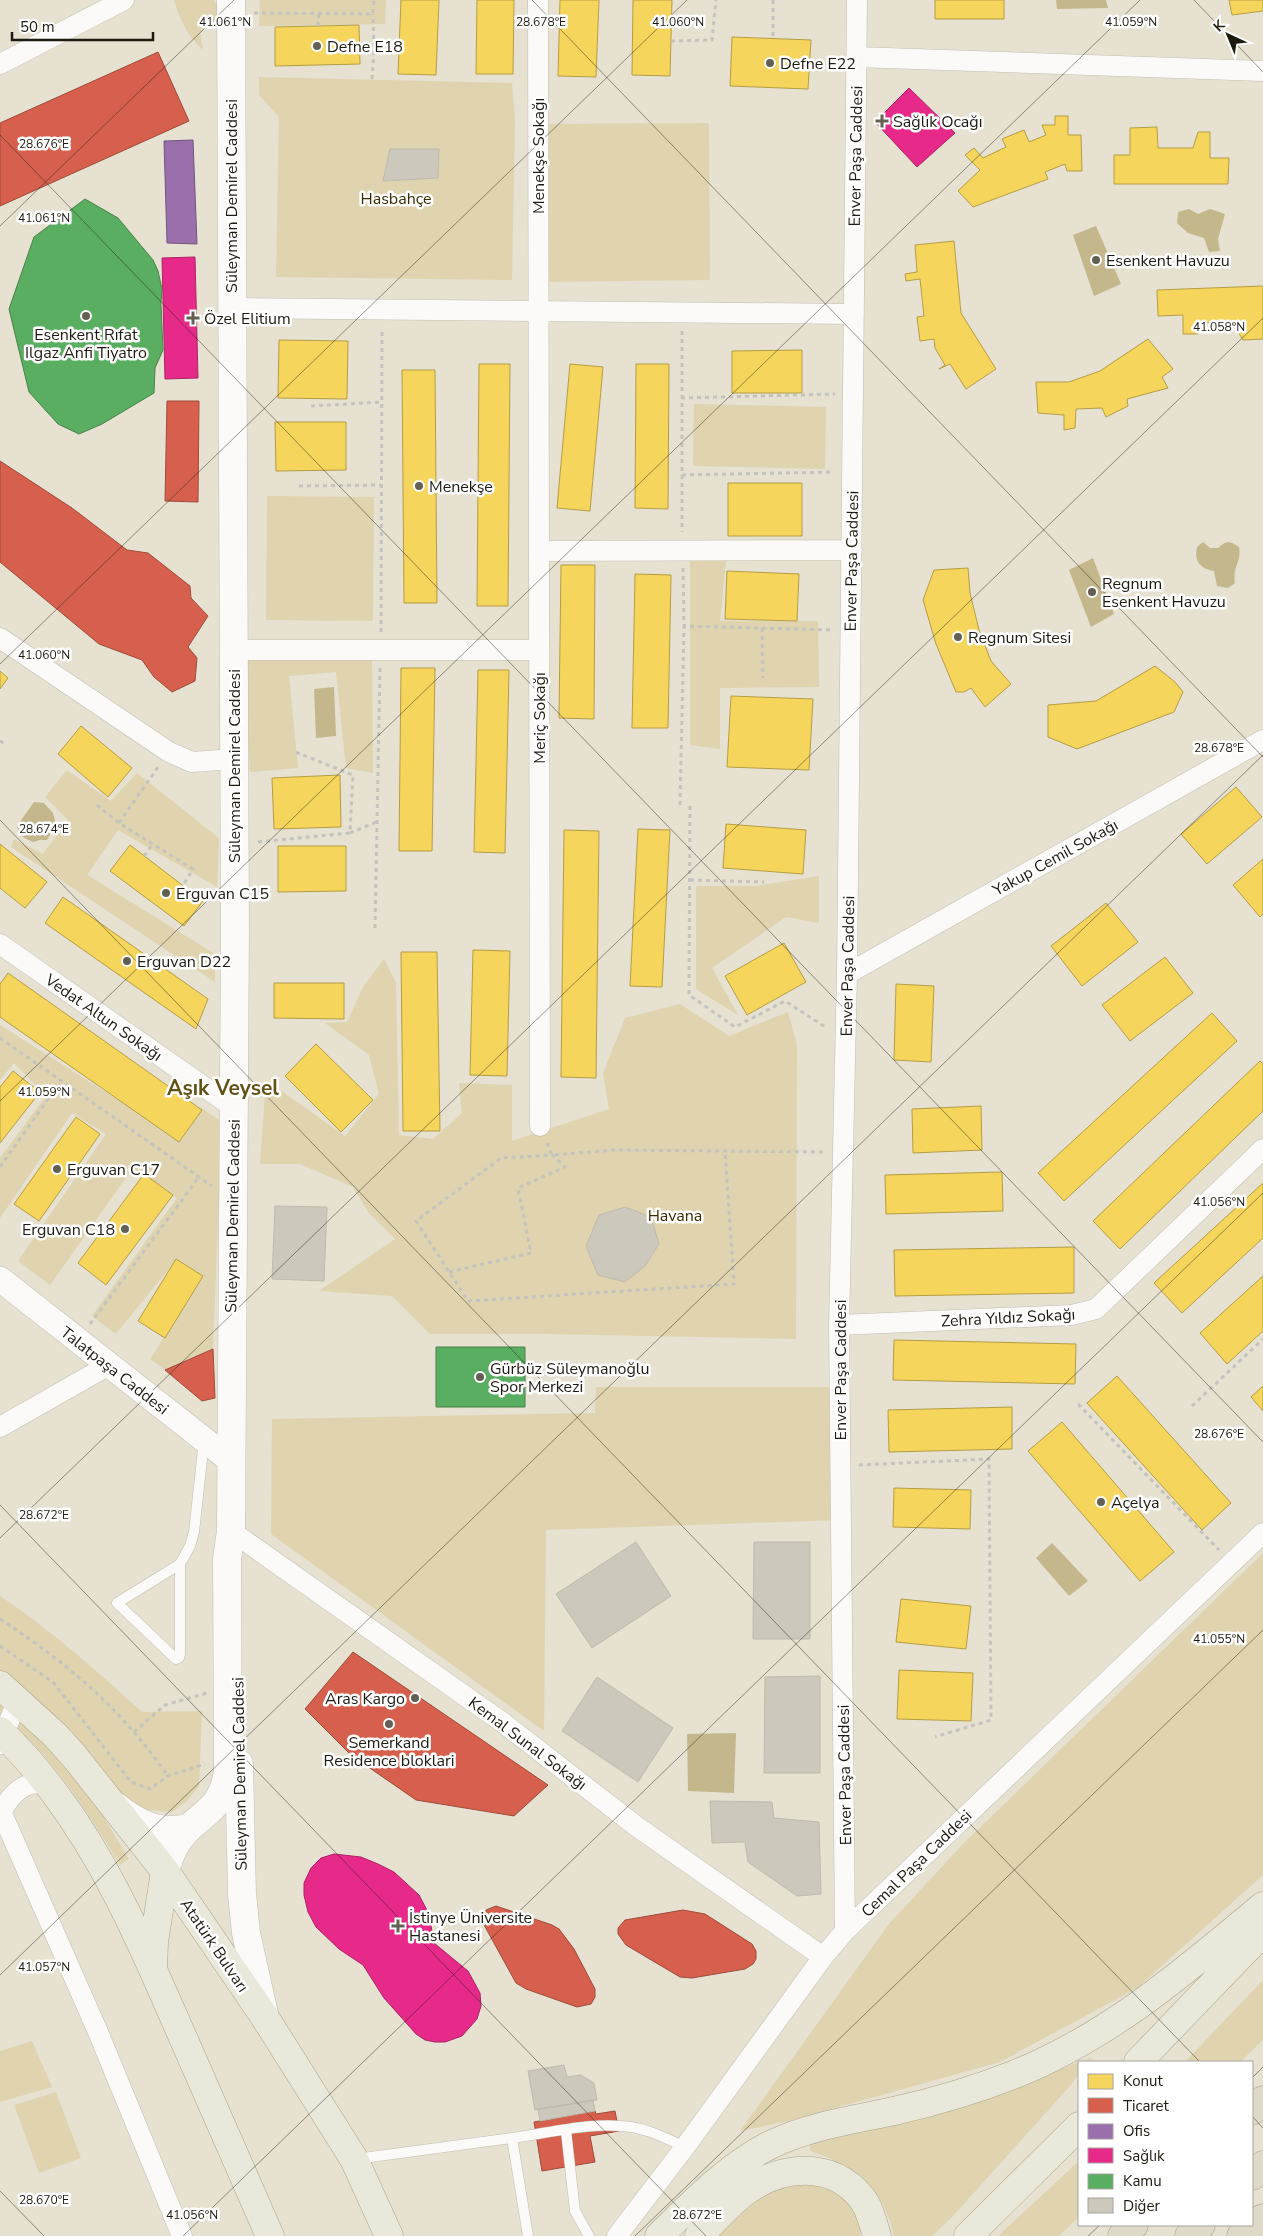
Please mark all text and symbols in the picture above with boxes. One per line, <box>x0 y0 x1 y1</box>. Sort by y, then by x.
scale bar <box>12 10 154 42</box>
north arrow <box>1203 10 1253 60</box>
text: 41.061°N <box>199 14 251 30</box>
text: 28.678°E <box>516 14 566 30</box>
text: 41.060°N <box>652 14 704 30</box>
text: 41.059°N <box>1105 14 1157 30</box>
text: K <box>1209 15 1230 36</box>
text: 50 m <box>20 17 55 37</box>
place label: Defne E18 <box>327 36 403 58</box>
marker: Defne E18 <box>311 40 323 52</box>
place label: Defne E22 <box>780 53 856 75</box>
marker: Defne E22 <box>764 57 776 69</box>
street label: Enver Paşa Caddesi <box>844 85 868 227</box>
street label: Menekşe Sokağı <box>528 98 550 214</box>
street label: Süleyman Demirel Caddesi <box>221 99 243 293</box>
place label: Sağlık Ocağı <box>893 111 982 133</box>
marker: Sağlık Ocağı <box>875 114 889 128</box>
text: 28.676°E <box>19 136 69 152</box>
park label: Hasbahçe <box>360 188 432 210</box>
text: 41.061°N <box>18 210 70 226</box>
place label: Esenkent Havuzu <box>1106 250 1230 272</box>
marker: Esenkent Havuzu <box>1090 254 1102 266</box>
place label: Özel Elitium <box>204 308 291 330</box>
marker: Esenkent Rıfat Ilgaz Anfi Tiyatro <box>80 310 92 322</box>
marker: Özel Elitium <box>186 311 200 325</box>
text: 41.058°N <box>1193 319 1245 335</box>
place label: Esenkent Rıfat Ilgaz Anfi Tiyatro <box>25 324 147 364</box>
place label: Menekşe <box>429 476 493 498</box>
marker: Menekşe <box>413 480 425 492</box>
street label: Enver Paşa Caddesi <box>840 490 864 632</box>
place label: Regnum Esenkent Havuzu <box>1102 573 1226 613</box>
marker: Regnum Esenkent Havuzu <box>1086 586 1098 598</box>
place label: Regnum Sitesi <box>968 627 1071 649</box>
marker: Regnum Sitesi <box>952 631 964 643</box>
text: 41.060°N <box>18 647 70 663</box>
street label: Süleyman Demirel Caddesi <box>224 669 246 863</box>
street label: Meriç Sokağı <box>529 672 551 764</box>
text: 28.678°E <box>1194 740 1244 756</box>
street label: Yakup Cemil Sokağı <box>988 814 1122 902</box>
text: 28.674°E <box>19 821 69 837</box>
place label: Erguvan C15 <box>176 883 269 905</box>
marker: Erguvan C15 <box>160 887 172 899</box>
street label: Enver Paşa Caddesi <box>836 895 860 1037</box>
place label: Erguvan D22 <box>137 951 231 973</box>
marker: Erguvan D22 <box>121 955 133 967</box>
street label: Vedat Altun Sokağı <box>40 969 166 1067</box>
district label: Aşık Veysel <box>167 1074 279 1102</box>
text: 41.059°N <box>18 1084 70 1100</box>
street label: Süleyman Demirel Caddesi <box>220 1119 246 1313</box>
place label: Erguvan C17 <box>67 1159 160 1181</box>
marker: Erguvan C17 <box>51 1163 63 1175</box>
text: 41.056°N <box>1193 1194 1245 1210</box>
park label: Havana <box>648 1205 702 1227</box>
place label: Erguvan C18 <box>22 1219 115 1241</box>
marker: Erguvan C18 <box>119 1223 131 1235</box>
street label: Enver Paşa Caddesi <box>830 1300 852 1440</box>
street label: Zehra Yıldız Sokağı <box>940 1303 1076 1333</box>
street label: Talatpaşa Caddesi <box>56 1322 173 1420</box>
place label: Gürbüz Süleymanoğlu Spor Merkezi <box>490 1358 650 1398</box>
marker: Gürbüz Süleymanoğlu Spor Merkezi <box>474 1371 486 1383</box>
text: 28.676°E <box>1194 1426 1244 1442</box>
place label: Açelya <box>1111 1492 1159 1514</box>
marker: Açelya <box>1095 1496 1107 1508</box>
text: 28.672°E <box>19 1507 69 1523</box>
text: 41.055°N <box>1193 1631 1245 1647</box>
street label: Süleyman Demirel Caddesi <box>227 1677 253 1871</box>
place label: Aras Kargo <box>325 1688 405 1710</box>
marker: Aras Kargo <box>409 1692 421 1704</box>
street label: Kemal Sunal Sokağı <box>464 1692 591 1796</box>
street label: Enver Paşa Caddesi <box>833 1704 857 1846</box>
marker: Semerkand Residence bloklari <box>383 1718 395 1730</box>
place label: Semerkand Residence bloklari <box>324 1732 454 1772</box>
street label: Cemal Paşa Caddesi <box>857 1805 977 1922</box>
street label: Atatürk Bulvarı <box>175 1895 254 1997</box>
place label: İstinye Üniversite Hastanesi <box>409 1907 532 1947</box>
marker: İstinye Üniversite Hastanesi <box>391 1919 405 1933</box>
text: 41.057°N <box>18 1959 70 1975</box>
legend <box>1078 2061 1253 2226</box>
text: Konut <box>1123 2071 1163 2091</box>
text: Ticaret <box>1123 2096 1170 2116</box>
text: Ofis <box>1123 2121 1150 2141</box>
text: Sağlık <box>1123 2146 1165 2166</box>
text: Kamu <box>1123 2171 1162 2191</box>
text: 28.670°E <box>19 2192 69 2208</box>
text: Diğer <box>1123 2196 1160 2216</box>
text: 41.056°N <box>166 2207 218 2223</box>
text: 28.672°E <box>672 2207 722 2223</box>

